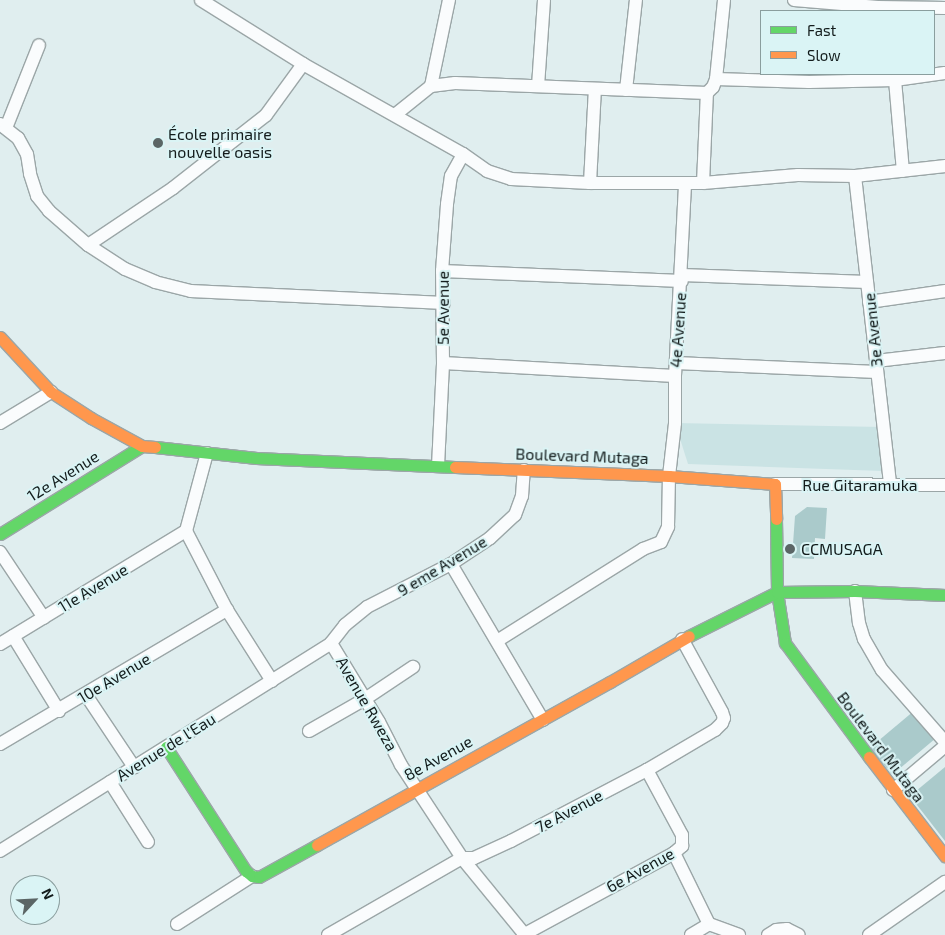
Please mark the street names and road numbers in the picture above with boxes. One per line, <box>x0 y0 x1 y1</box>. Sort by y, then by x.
street label: 5e Avenue <box>433 271 453 345</box>
street label: 4e Avenue <box>666 292 690 368</box>
street label: 3e Avenue <box>860 292 886 368</box>
street label: Boulevard Mutaga <box>515 444 649 468</box>
street label: 12e Avenue <box>24 446 102 506</box>
street label: Rue Gitaramuka <box>802 475 918 495</box>
street label: 9 eme Avenue <box>394 532 490 600</box>
street label: 11e Avenue <box>54 560 132 616</box>
street label: 10e Avenue <box>74 649 154 707</box>
street label: Avenue Rweza <box>332 653 402 755</box>
street label: Boulevard Mutaga <box>833 688 929 806</box>
street label: Avenue de l'Eau <box>113 709 219 785</box>
street label: 8e Avenue <box>400 731 476 785</box>
street label: 7e Avenue <box>532 785 606 837</box>
street label: 6e Avenue <box>603 843 677 897</box>

